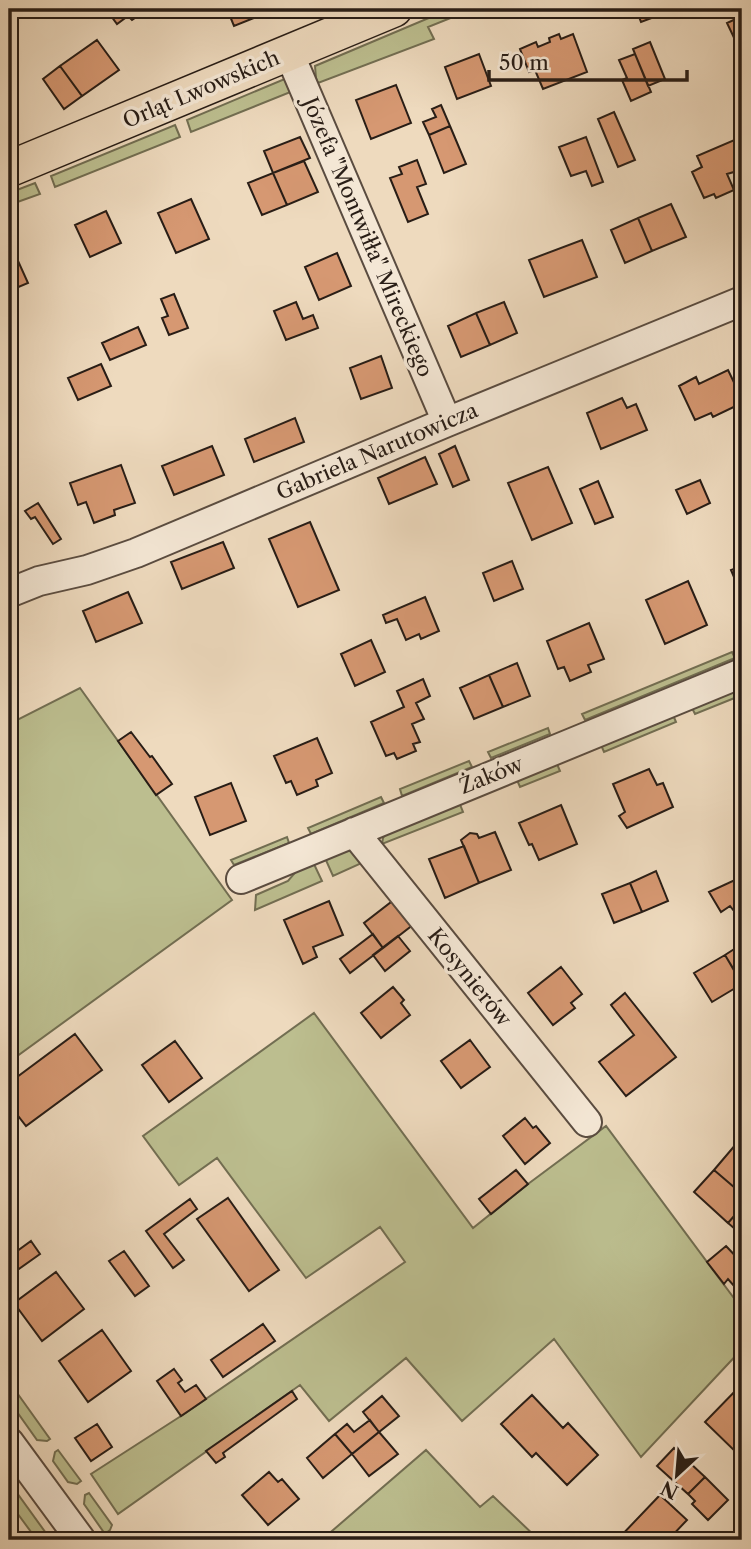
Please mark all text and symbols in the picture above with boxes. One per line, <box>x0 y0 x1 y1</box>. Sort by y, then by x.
scale bar <box>489 38 686 82</box>
street label: Orląt Lwowskich <box>119 45 283 133</box>
text: 50 m <box>499 50 549 75</box>
street label: Józefa "Montwiłła" Mireckiego <box>296 91 438 381</box>
street label: Gabriela Narutowicza <box>273 397 482 505</box>
street label: Żaków <box>456 751 527 799</box>
street label: Kosynierów <box>423 923 517 1031</box>
north arrow <box>642 1440 712 1510</box>
text: N <box>657 1476 682 1504</box>

